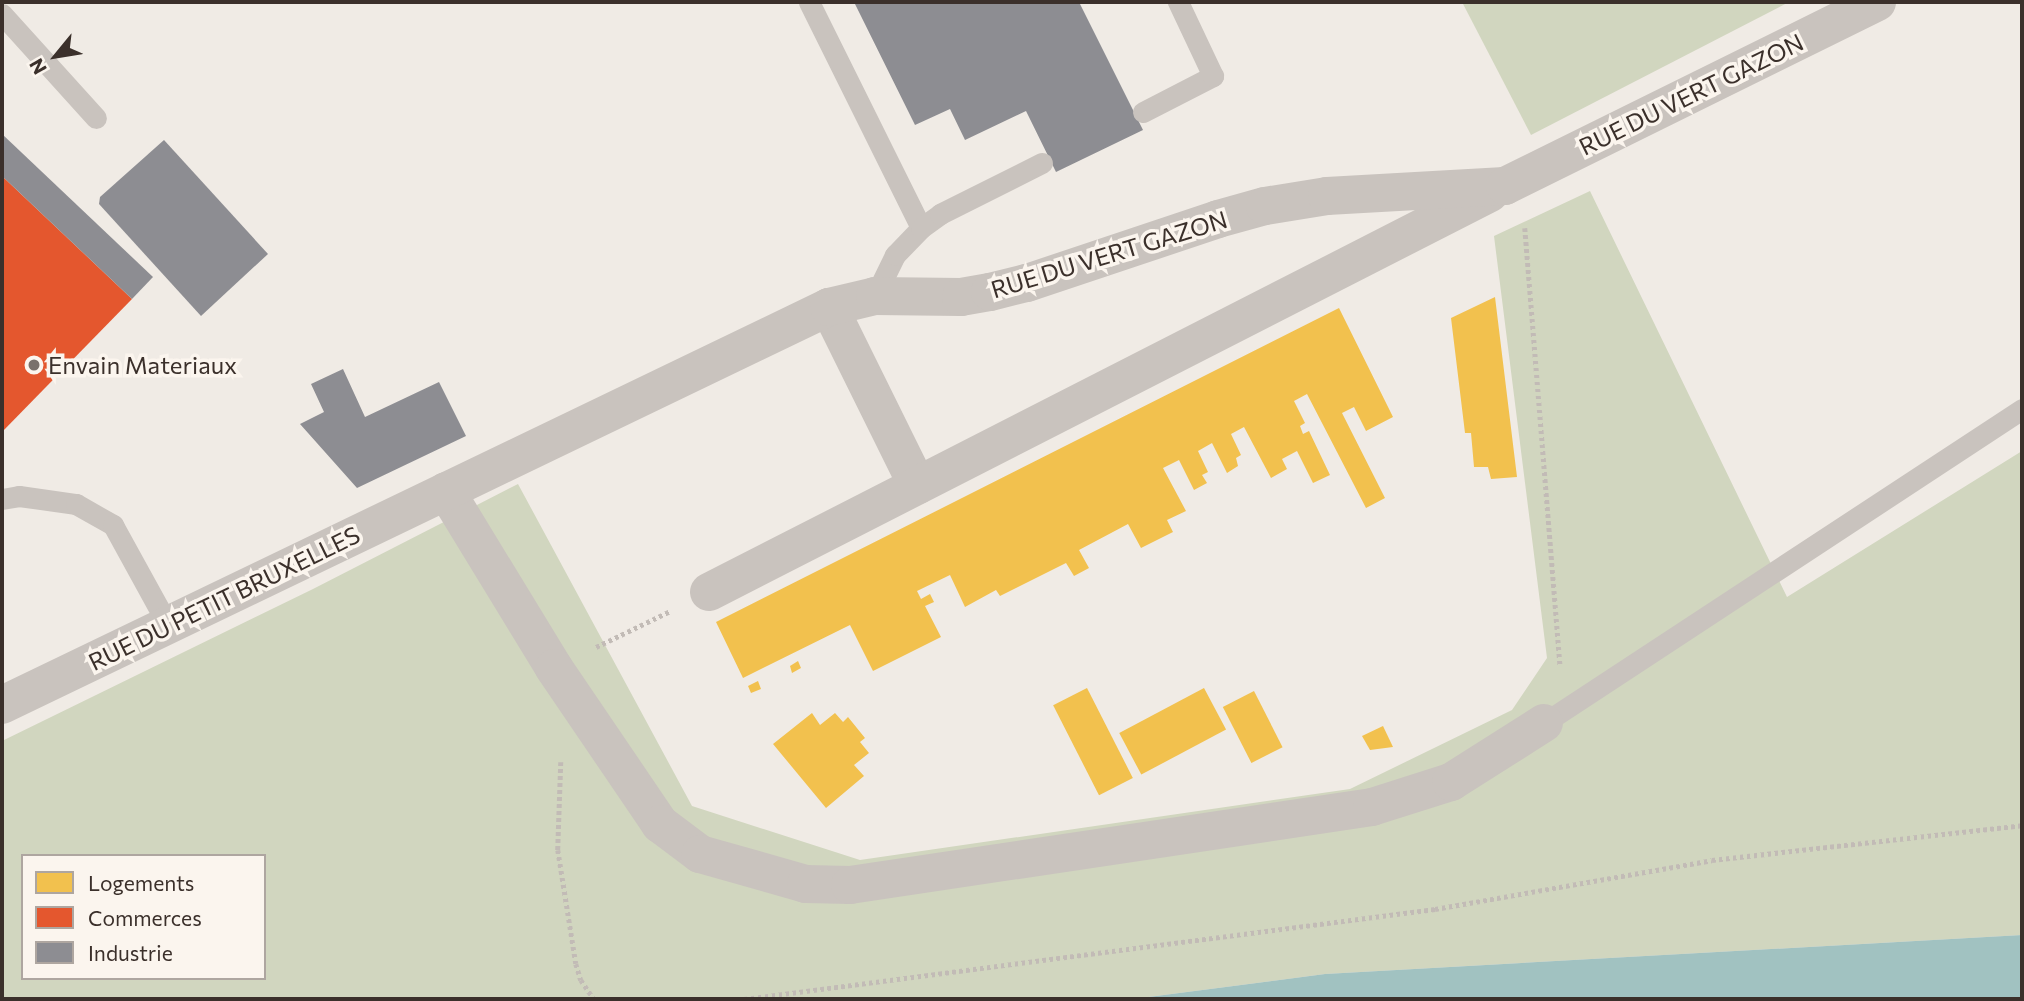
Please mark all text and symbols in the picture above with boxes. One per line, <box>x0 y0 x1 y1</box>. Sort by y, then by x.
north arrow <box>21 21 91 91</box>
street label: RUE DU VERT GAZON <box>1574 27 1808 161</box>
text: N <box>24 55 51 79</box>
street label: RUE DU VERT GAZON <box>987 204 1231 304</box>
place label: Envain Materiaux <box>48 351 237 379</box>
marker: Envain Materiaux <box>26 357 42 373</box>
street label: RUE DU PETIT BRUXELLES <box>84 520 364 676</box>
legend <box>21 854 266 980</box>
text: Logements <box>88 870 194 895</box>
text: Commerces <box>88 905 202 930</box>
text: Industrie <box>88 940 173 965</box>

